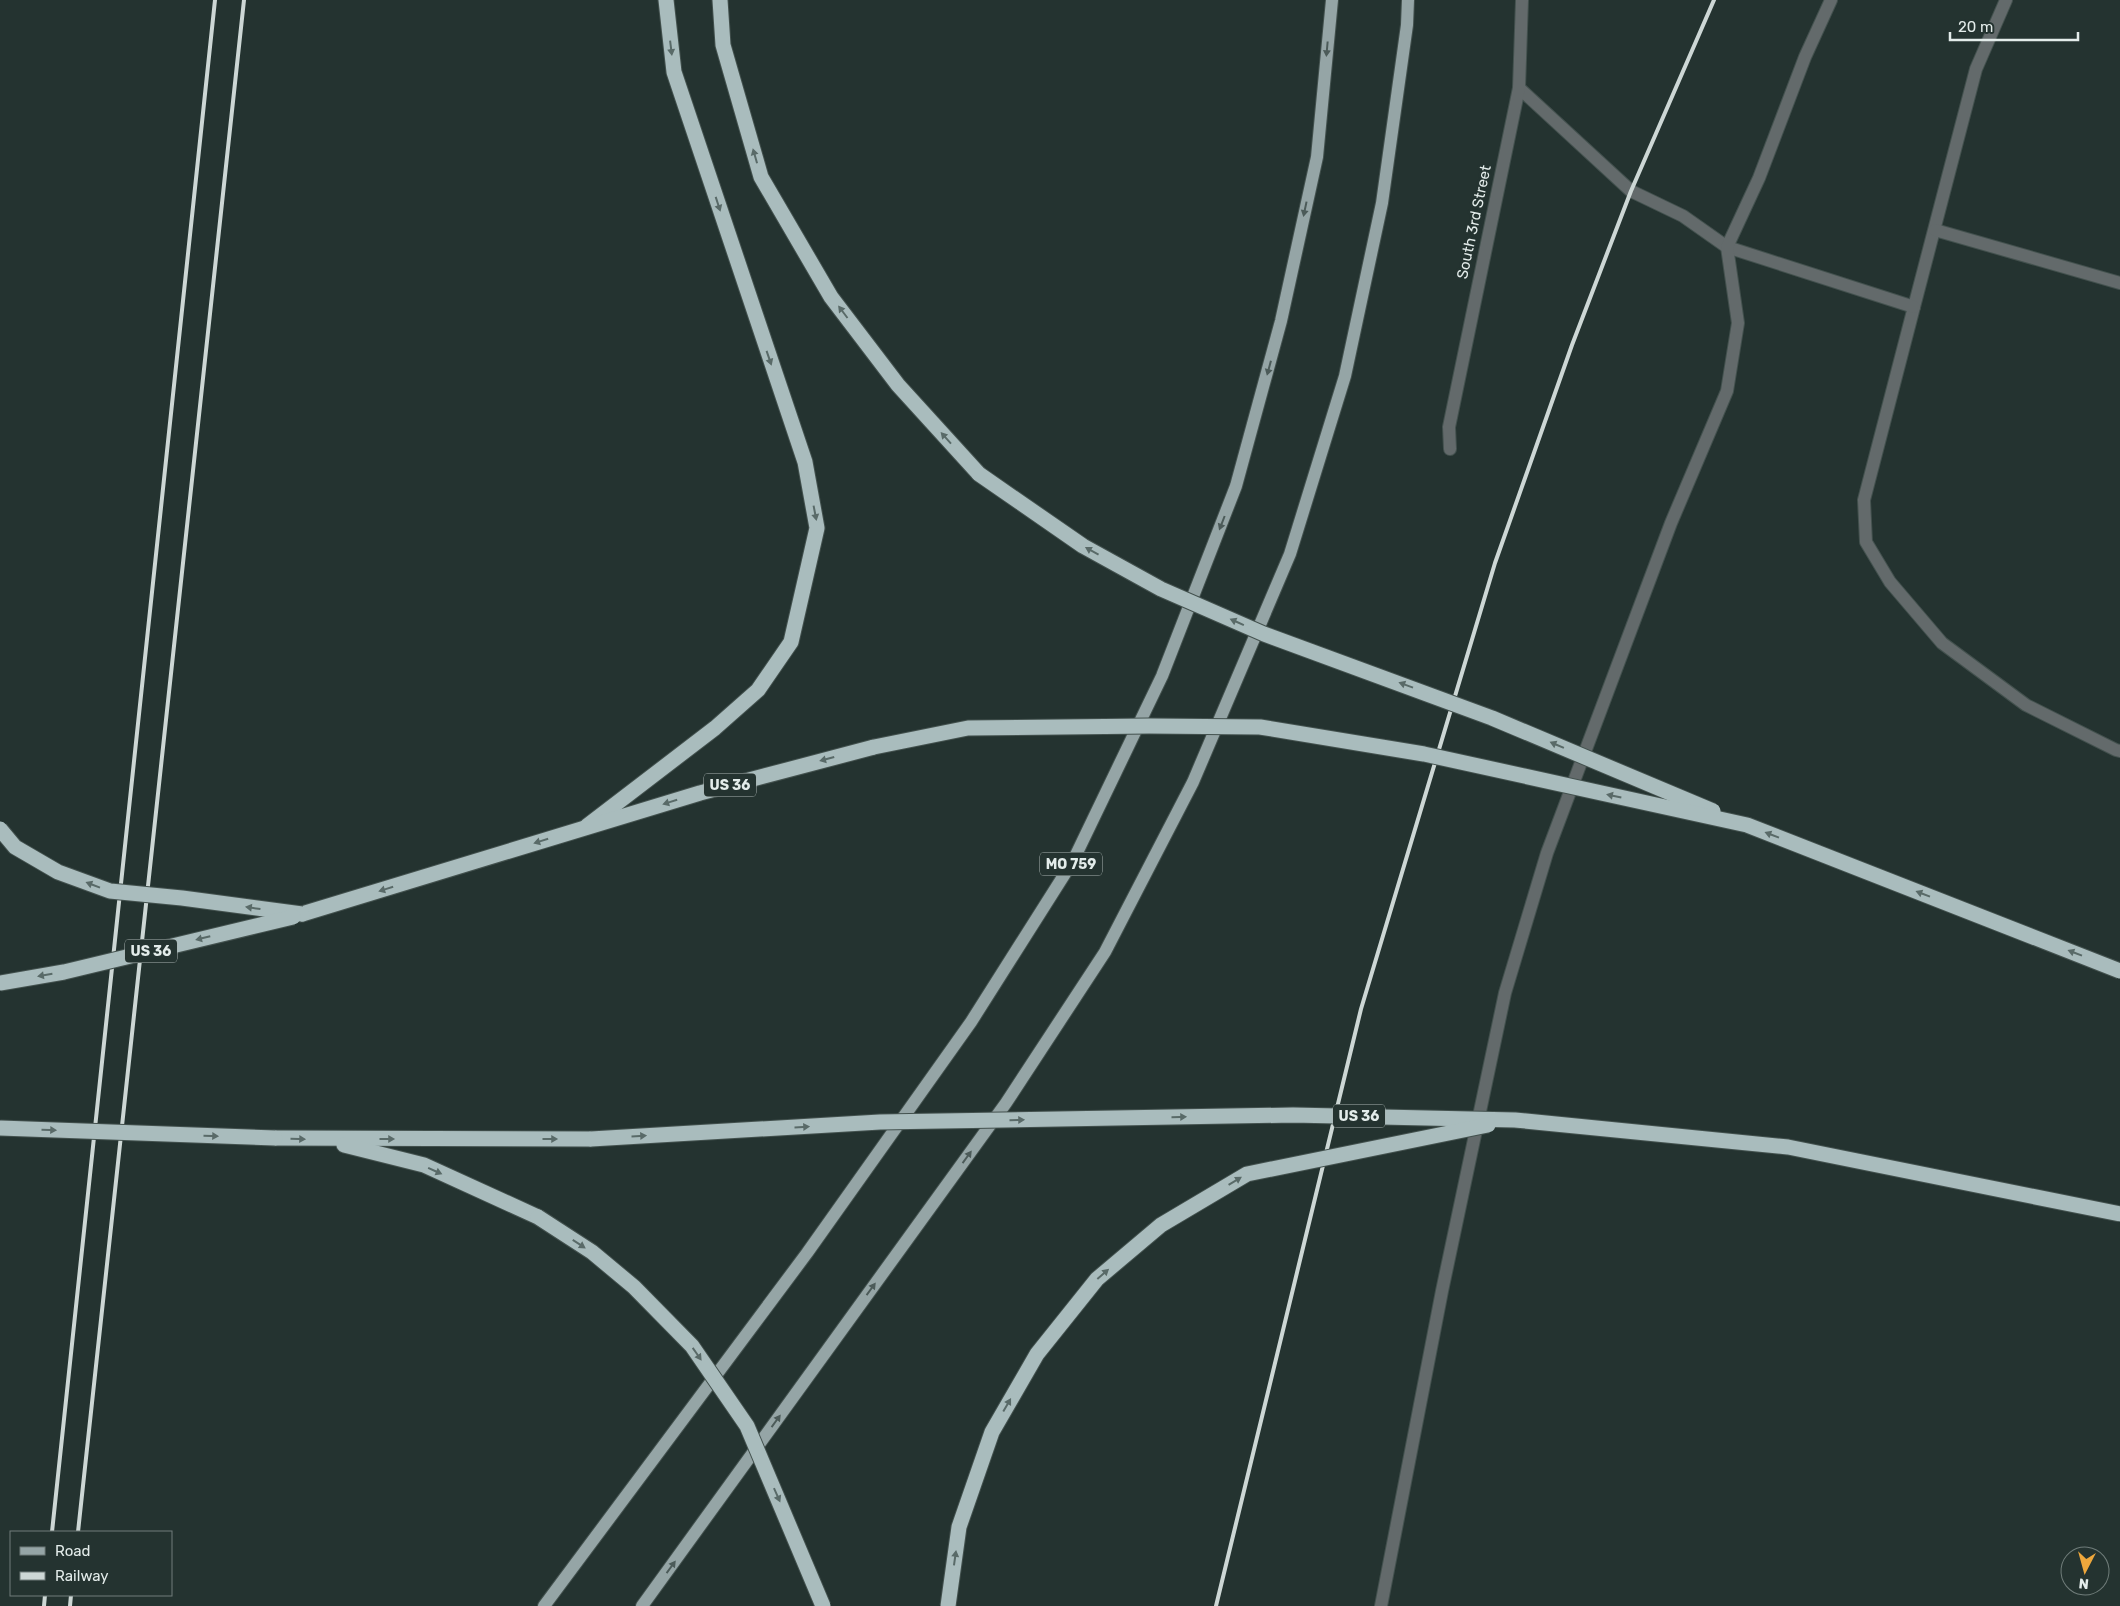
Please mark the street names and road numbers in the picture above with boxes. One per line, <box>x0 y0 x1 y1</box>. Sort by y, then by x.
street label: South 3rd Street <box>1453 163 1495 281</box>
road number: US 36 <box>704 774 756 796</box>
road number: MO 759 <box>1040 852 1102 876</box>
road number: US 36 <box>125 939 177 962</box>
road number: US 36 <box>1333 1104 1385 1128</box>

